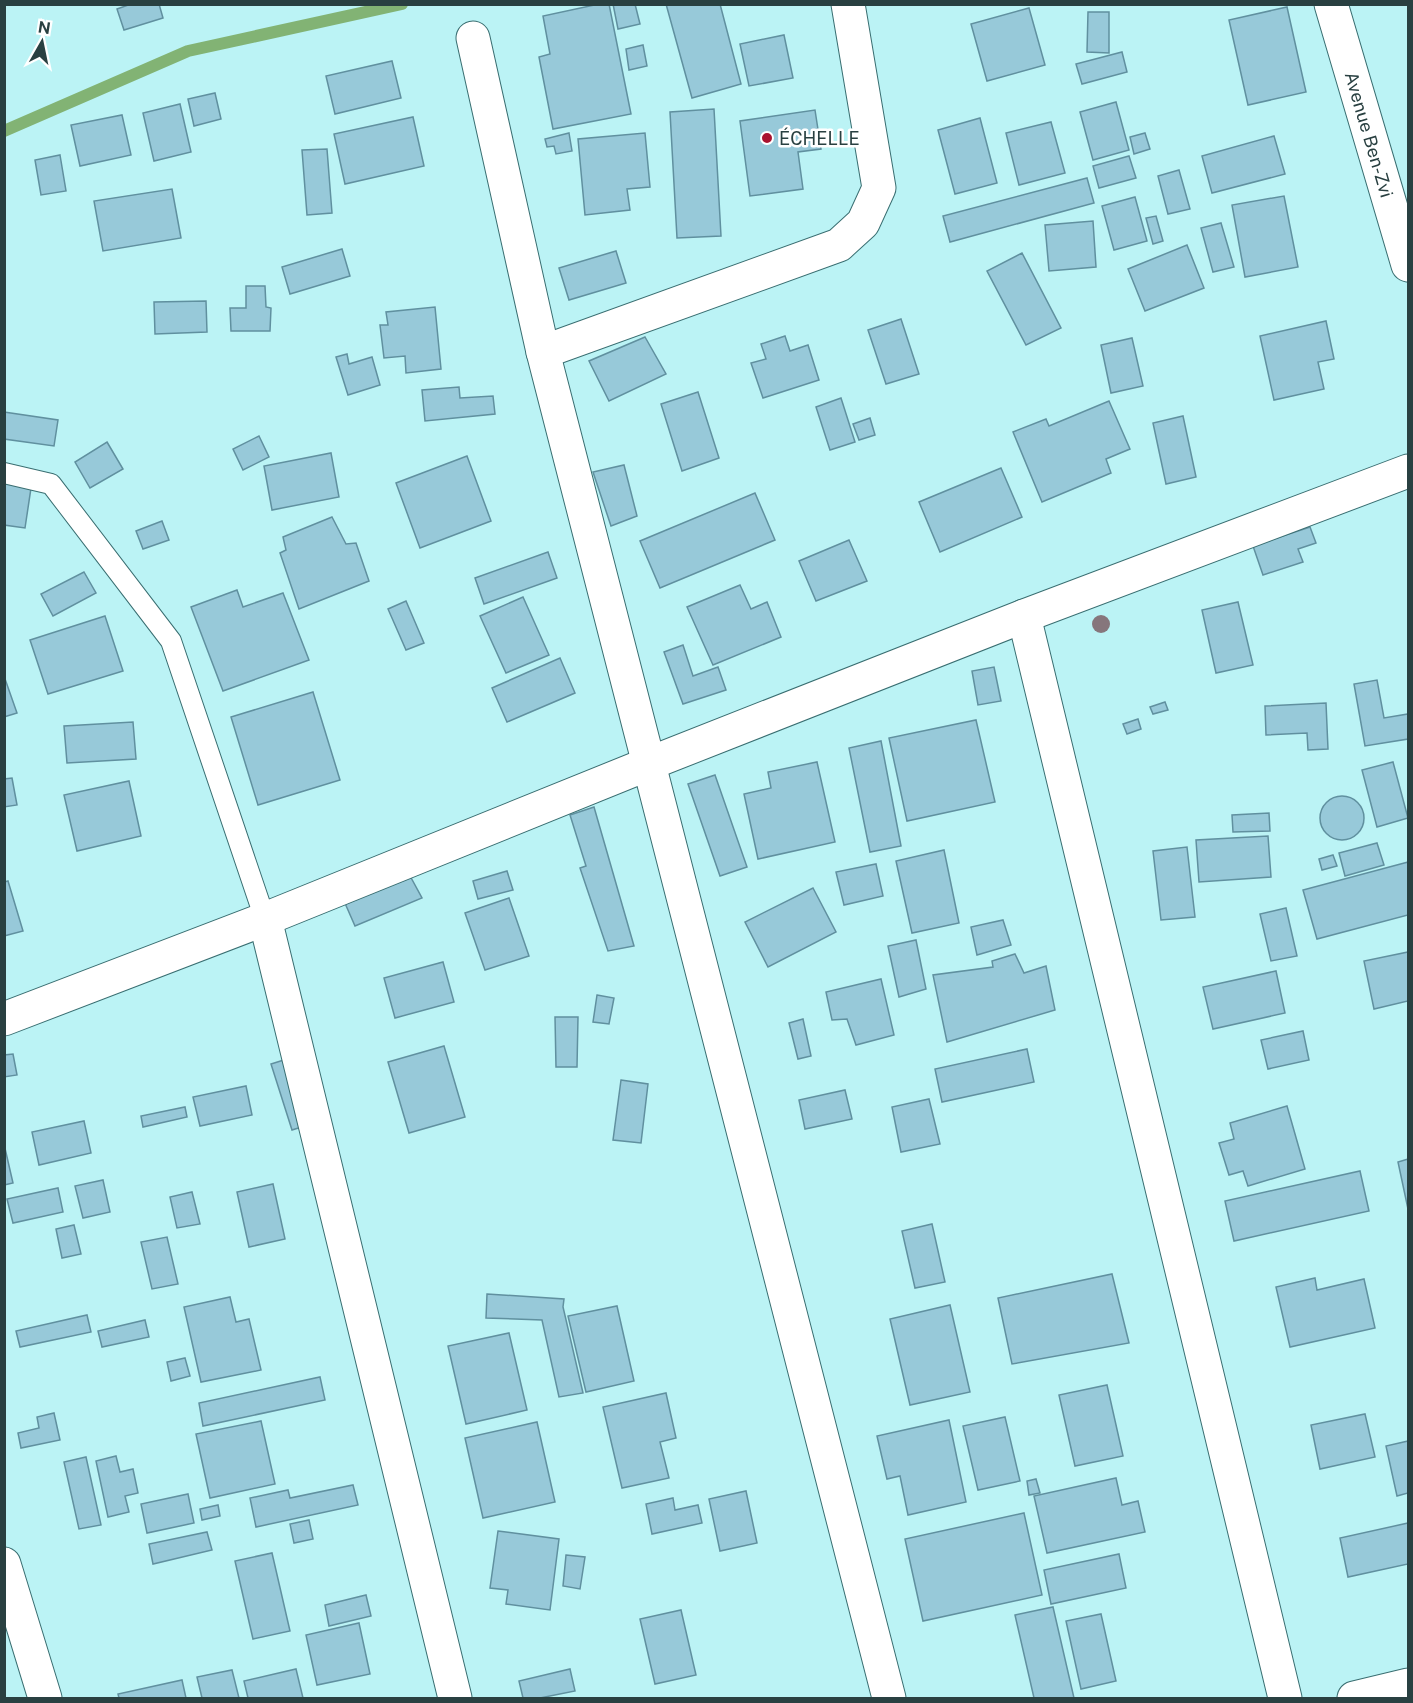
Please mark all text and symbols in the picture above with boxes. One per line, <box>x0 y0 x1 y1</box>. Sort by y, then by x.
north arrow <box>12 12 72 72</box>
text: N <box>37 17 52 38</box>
street label: Avenue Ben-Zvi <box>1341 69 1398 200</box>
place label: ÉCHELLE <box>779 127 860 149</box>
marker: ÉCHELLE <box>760 131 774 145</box>

